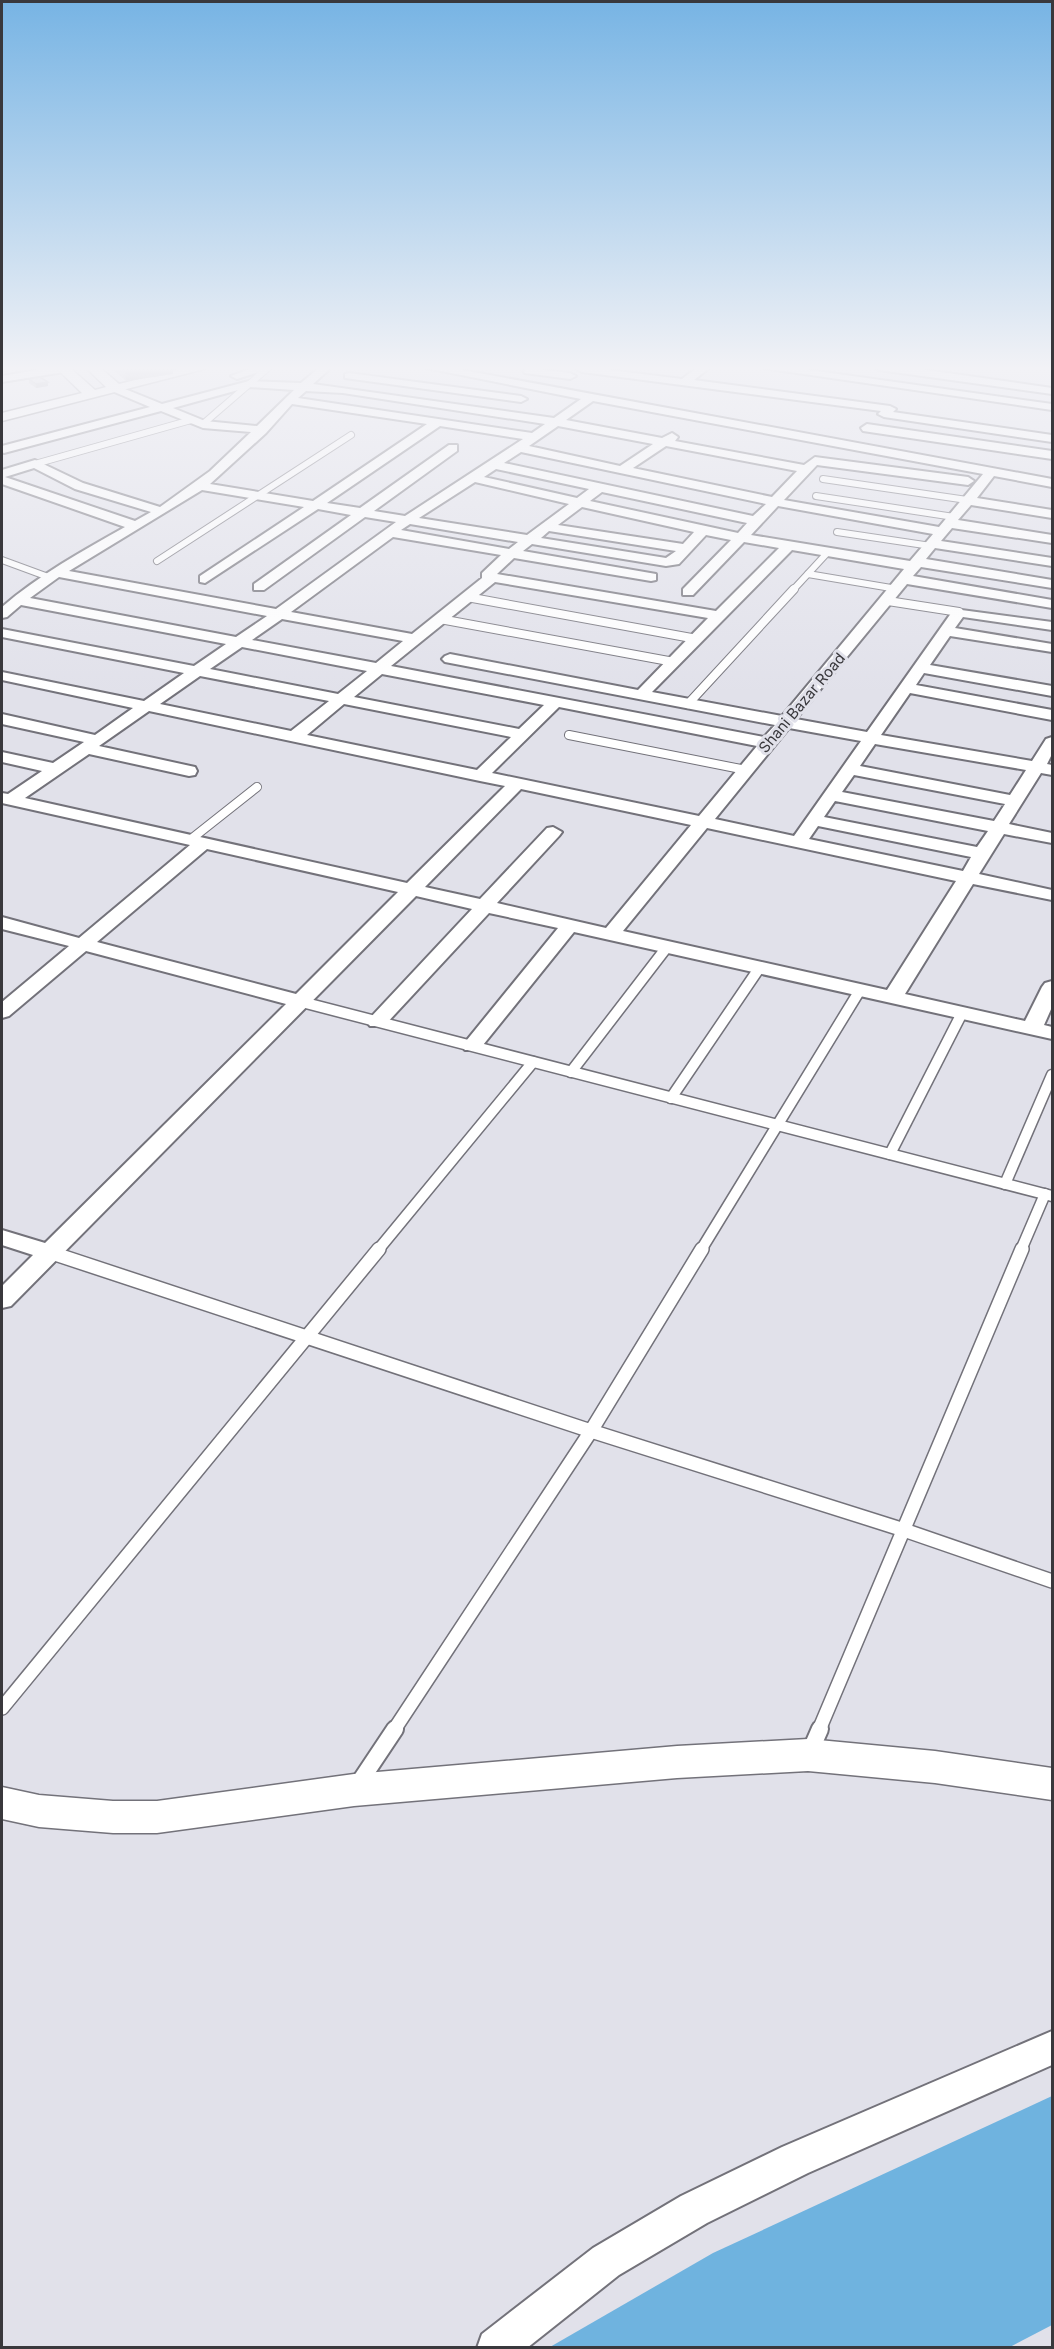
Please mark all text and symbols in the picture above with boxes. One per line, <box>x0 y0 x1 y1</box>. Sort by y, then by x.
street label: Shani Bazar Road <box>754 649 849 757</box>

